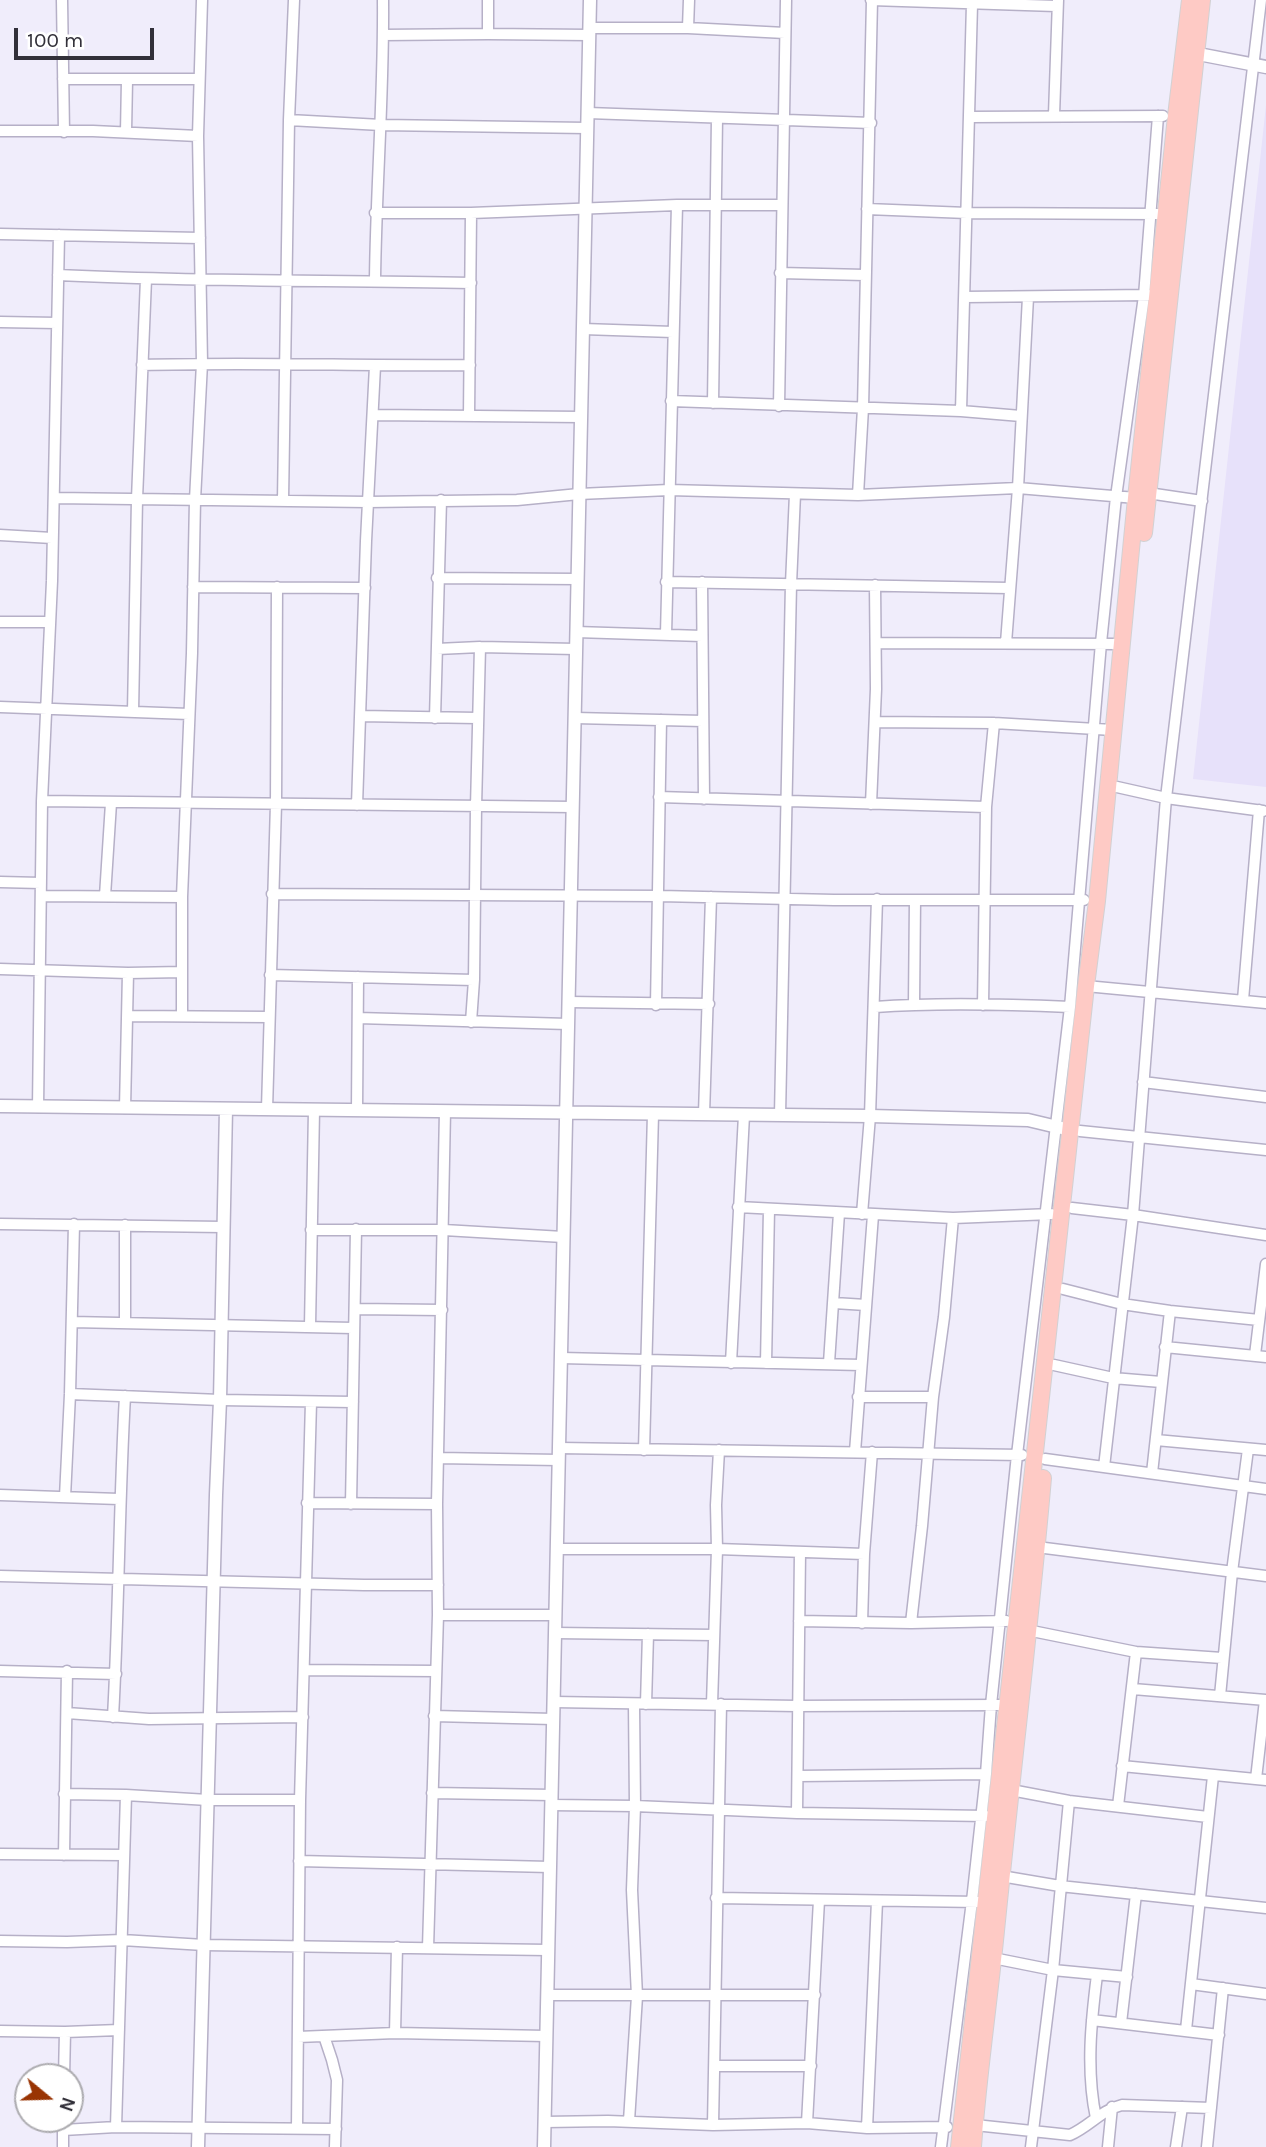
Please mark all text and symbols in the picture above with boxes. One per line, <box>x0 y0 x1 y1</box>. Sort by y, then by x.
scale bar <box>18 14 158 58</box>
text: 100 m <box>27 28 84 52</box>
north arrow <box>14 2063 84 2133</box>
text: N <box>54 2094 80 2114</box>

